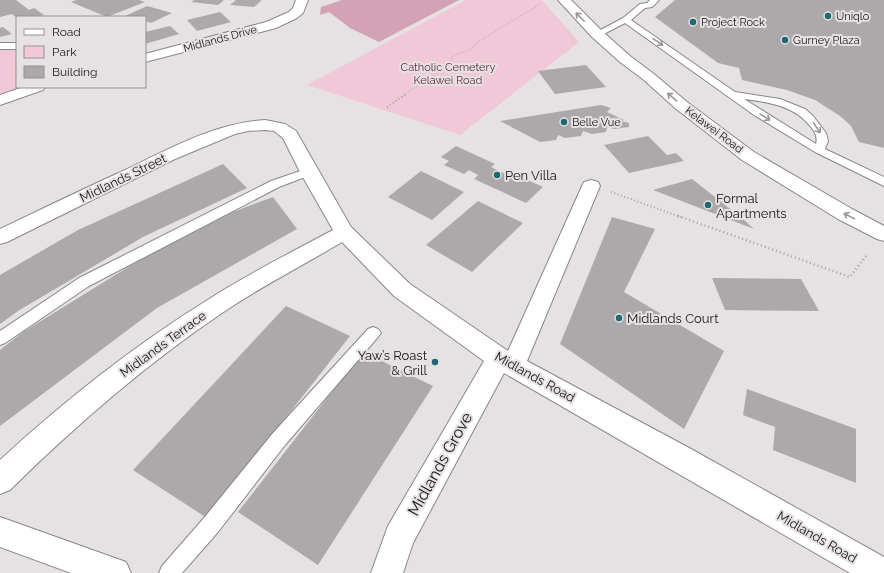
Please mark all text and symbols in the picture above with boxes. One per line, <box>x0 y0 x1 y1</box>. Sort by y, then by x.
place label: Uniqlo <box>836 10 870 23</box>
marker: Uniqlo <box>823 11 833 21</box>
one-way arrow <box>575 13 585 22</box>
legend <box>16 16 146 88</box>
place label: Project Rock <box>701 16 765 29</box>
marker: Project Rock <box>688 17 698 27</box>
street label: Midlands Drive <box>182 23 259 55</box>
text: Road <box>52 25 81 39</box>
place label: Gurney Plaza <box>793 34 860 47</box>
marker: Gurney Plaza <box>780 35 790 45</box>
one-way arrow <box>652 38 663 46</box>
text: Park <box>52 45 77 59</box>
park label: Catholic Cemetery Kelawei Road <box>401 61 495 87</box>
text: Building <box>52 65 98 79</box>
one-way arrow <box>667 93 677 102</box>
street label: Kelawei Road <box>683 104 746 156</box>
one-way arrow <box>759 113 771 121</box>
place label: Belle Vue <box>572 116 621 129</box>
marker: Belle Vue <box>559 117 569 127</box>
one-way arrow <box>814 122 822 134</box>
street label: Midlands Street <box>77 150 169 205</box>
place label: Pen Villa <box>505 168 557 183</box>
marker: Pen Villa <box>492 170 502 180</box>
place label: Formal Apartments <box>716 191 787 221</box>
marker: Formal Apartments <box>703 200 713 210</box>
one-way arrow <box>844 211 856 219</box>
street label: Midlands Terrace <box>117 308 209 380</box>
place label: Midlands Court <box>627 311 719 326</box>
marker: Midlands Court <box>614 313 624 323</box>
place label: Yaw’s Roast & Grill <box>358 348 428 378</box>
street label: Midlands Road <box>492 349 578 405</box>
marker: Yaw’s Roast & Grill <box>430 357 440 367</box>
street label: Midlands Grove <box>404 409 476 519</box>
street label: Midlands Road <box>775 508 859 566</box>

